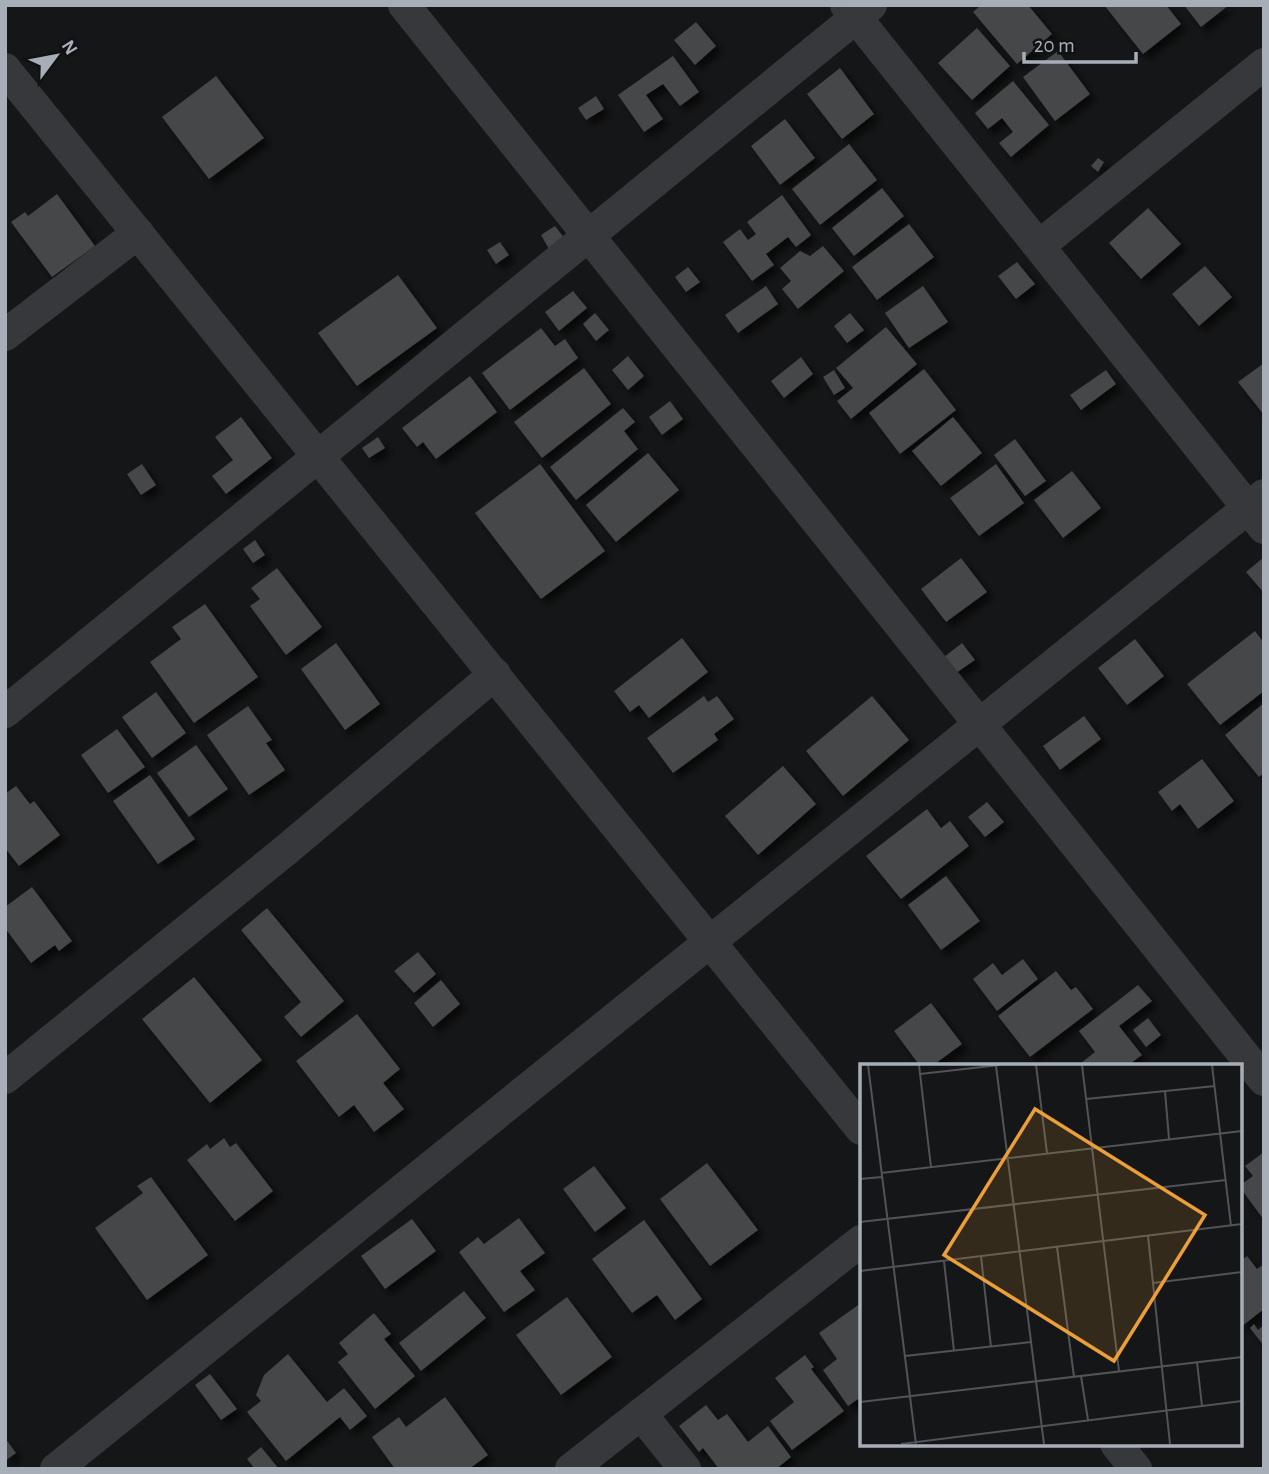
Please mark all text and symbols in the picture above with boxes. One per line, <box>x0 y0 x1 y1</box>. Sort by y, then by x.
north arrow <box>21 21 91 91</box>
scale bar <box>1024 21 1136 65</box>
text: 20 m <box>1034 35 1075 56</box>
text: N <box>58 37 81 58</box>
inset map <box>860 1064 1241 1446</box>

